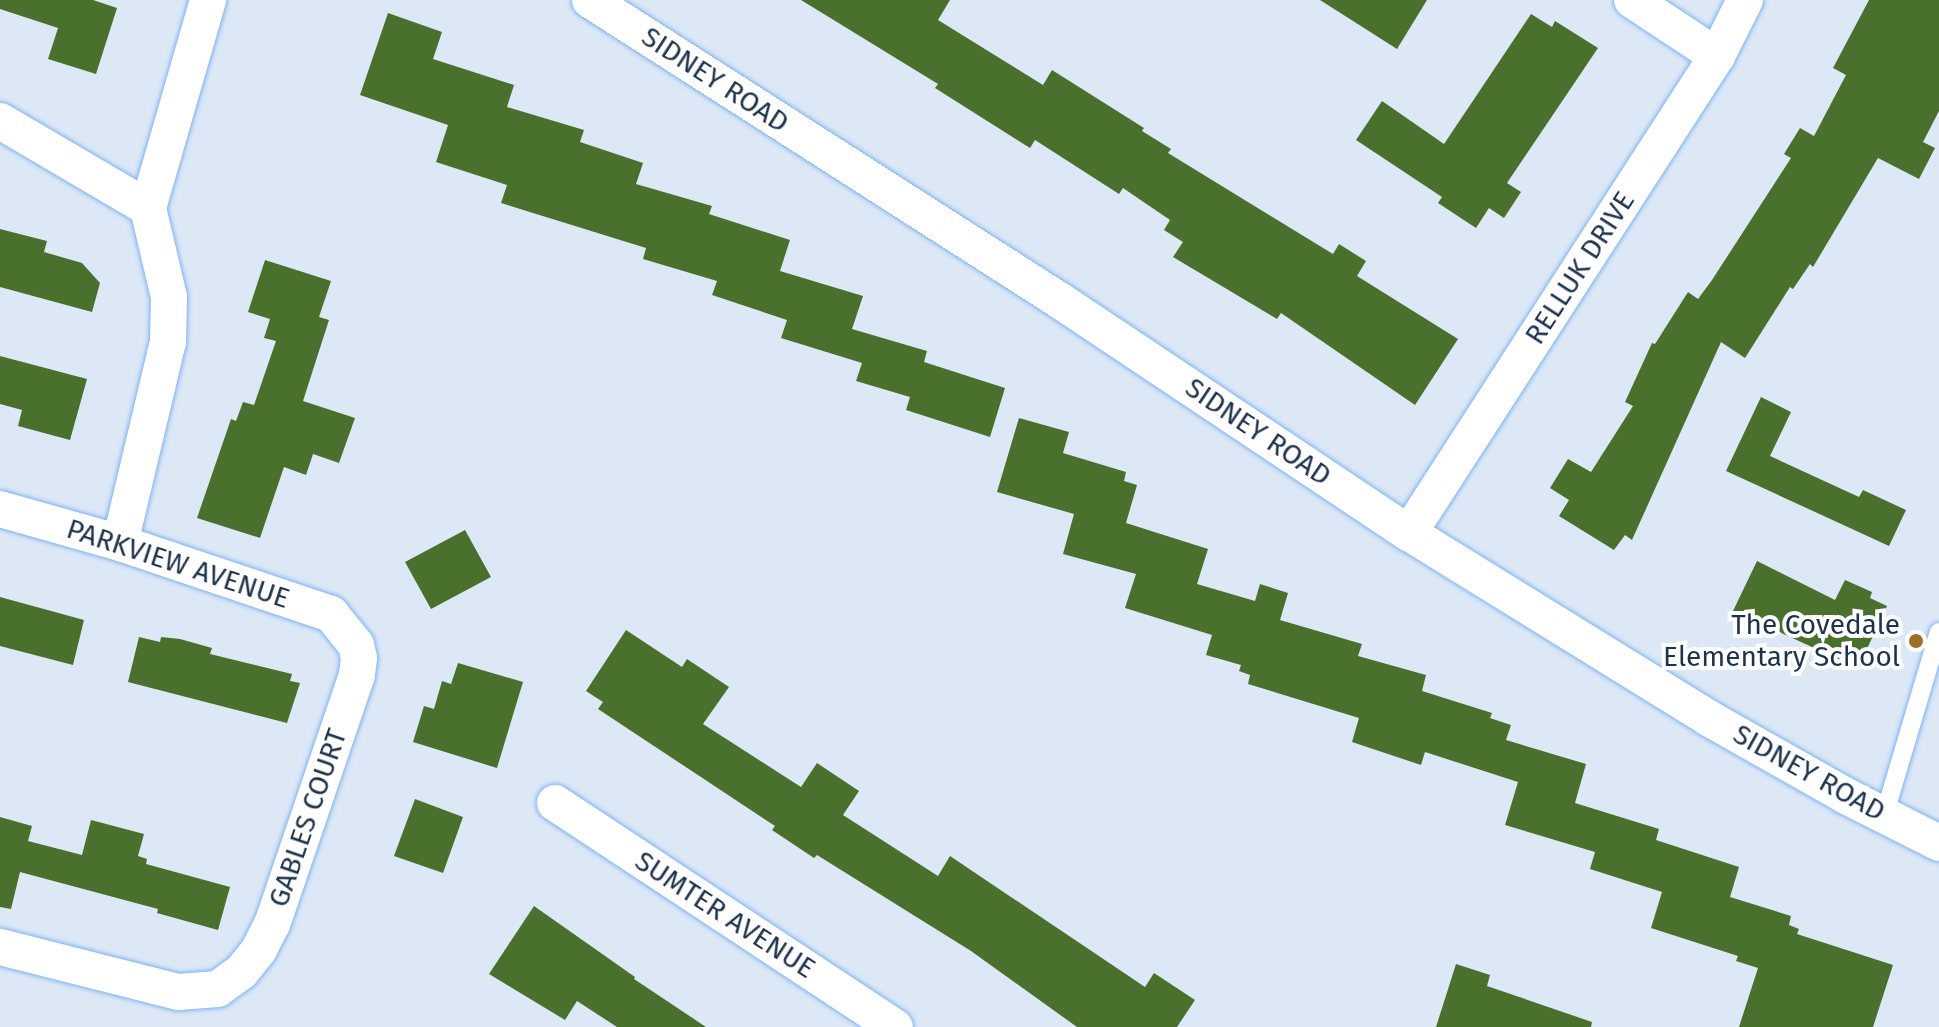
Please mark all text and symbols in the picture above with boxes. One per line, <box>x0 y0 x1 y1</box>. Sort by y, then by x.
street label: SIDNEY ROAD <box>635 20 795 140</box>
street label: RELLUK DRIVE <box>1518 185 1642 351</box>
street label: SIDNEY ROAD <box>1179 371 1337 493</box>
street label: PARKVIEW AVENUE <box>62 512 294 616</box>
place label: The Covedale Elementary School <box>1663 608 1900 674</box>
marker: The Covedale Elementary School <box>1907 632 1925 650</box>
street label: SIDNEY ROAD <box>1727 718 1891 828</box>
street label: GABLES COURT <box>262 725 354 911</box>
street label: SUMTER AVENUE <box>629 844 821 986</box>

